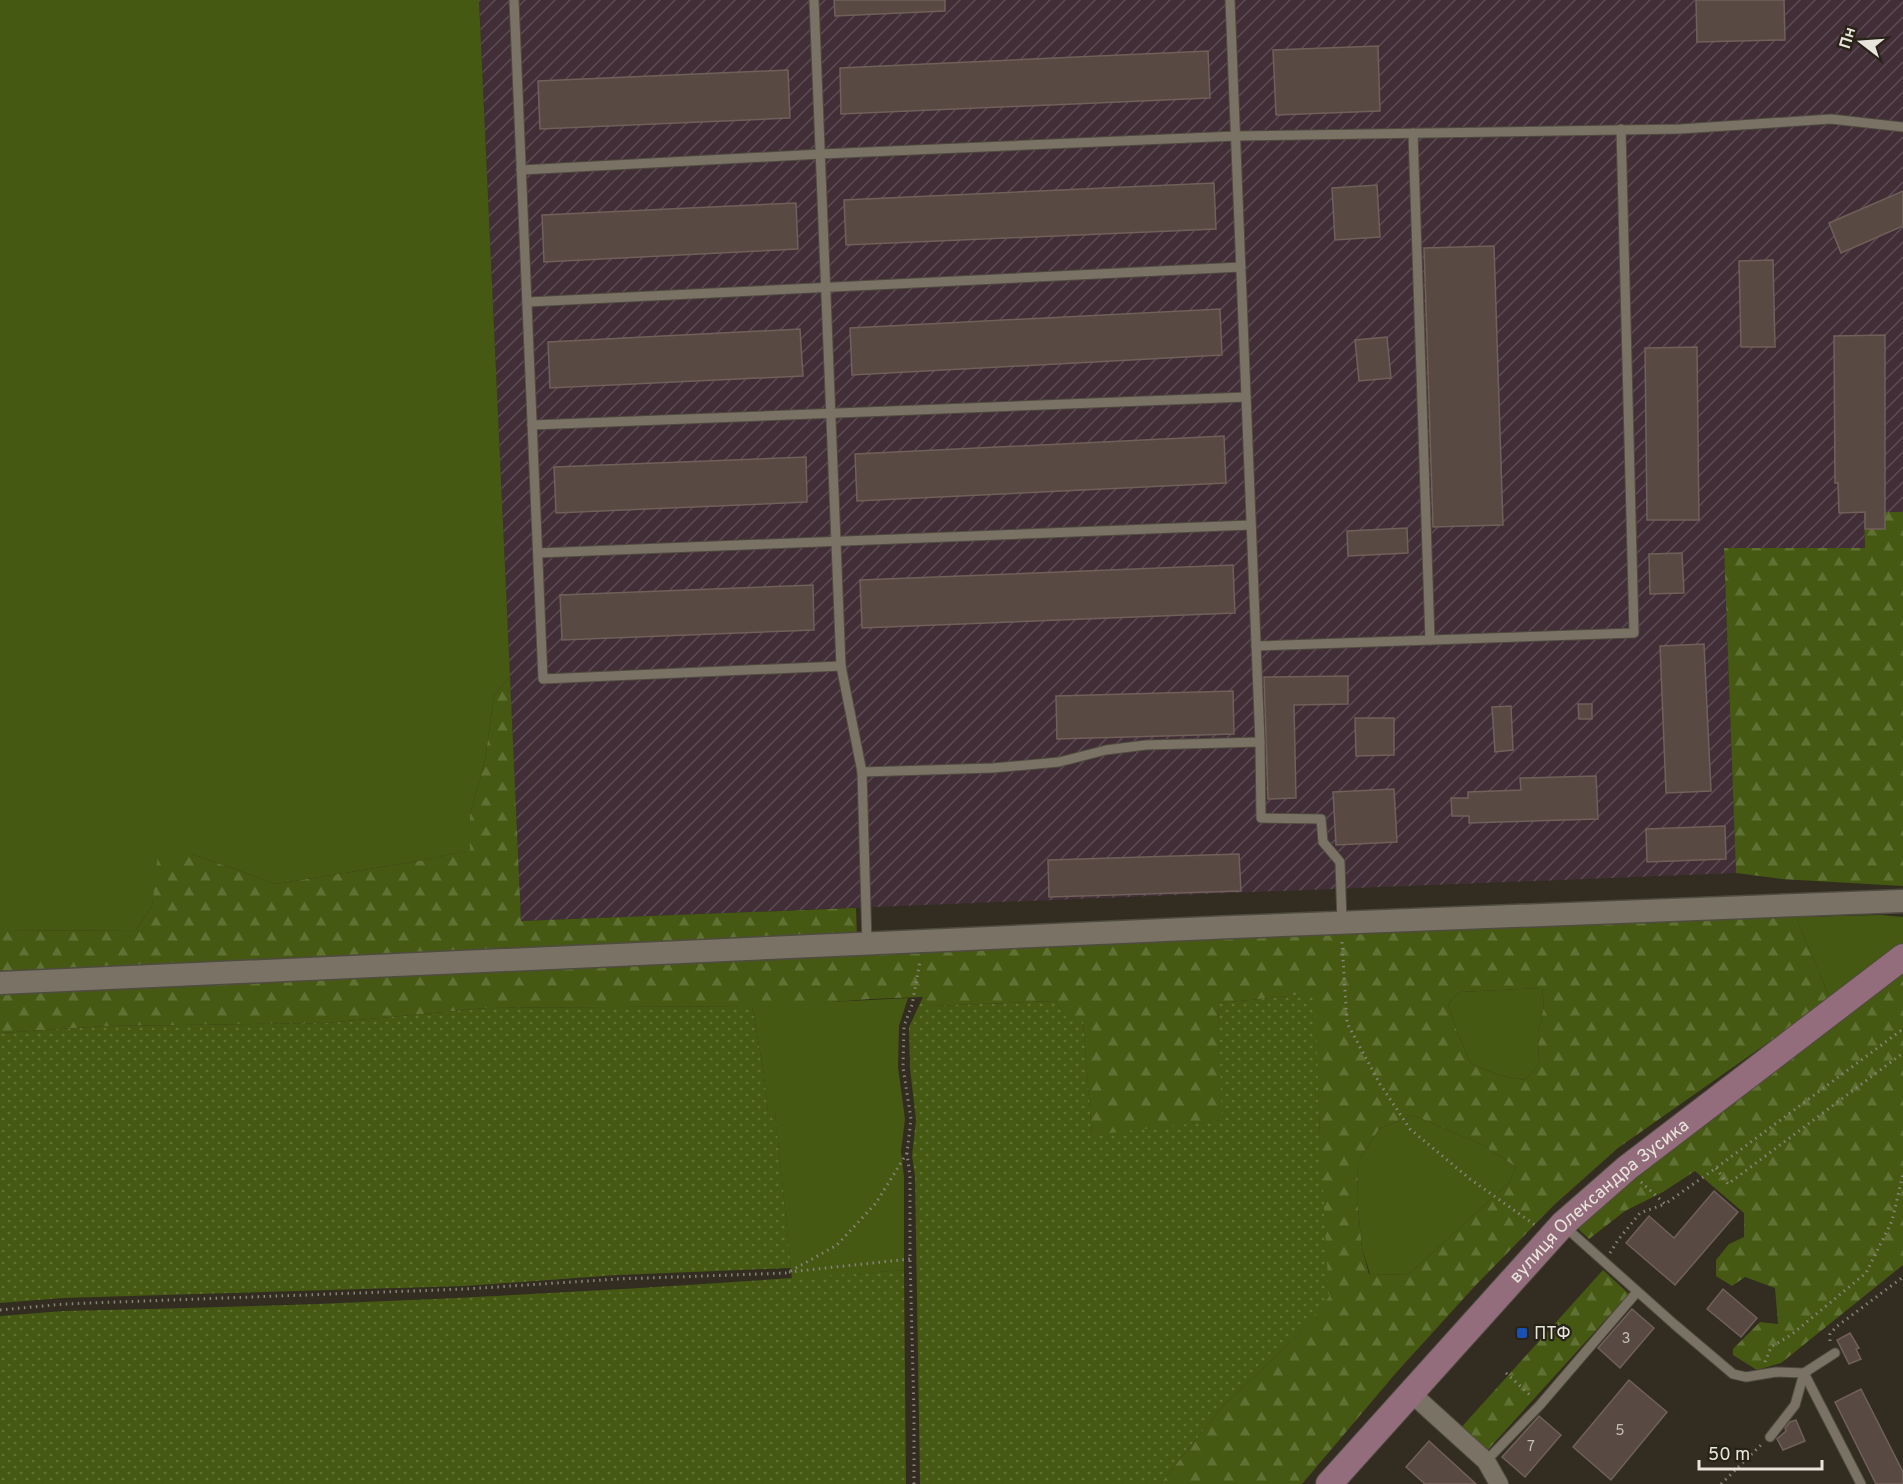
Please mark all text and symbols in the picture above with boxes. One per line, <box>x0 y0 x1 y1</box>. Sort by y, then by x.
north arrow <box>1831 12 1891 72</box>
text: Пн <box>1836 25 1861 51</box>
street label: вулиця Олександра Зусика <box>1505 1115 1694 1289</box>
place label: ПТФ <box>1534 1323 1570 1346</box>
marker: ПТФ <box>1515 1326 1529 1340</box>
house number: 3 <box>1621 1330 1631 1349</box>
house number: 5 <box>1615 1422 1625 1441</box>
scale bar <box>1699 1433 1822 1471</box>
house number: 7 <box>1527 1438 1535 1457</box>
text: 50 m <box>1708 1444 1750 1467</box>

